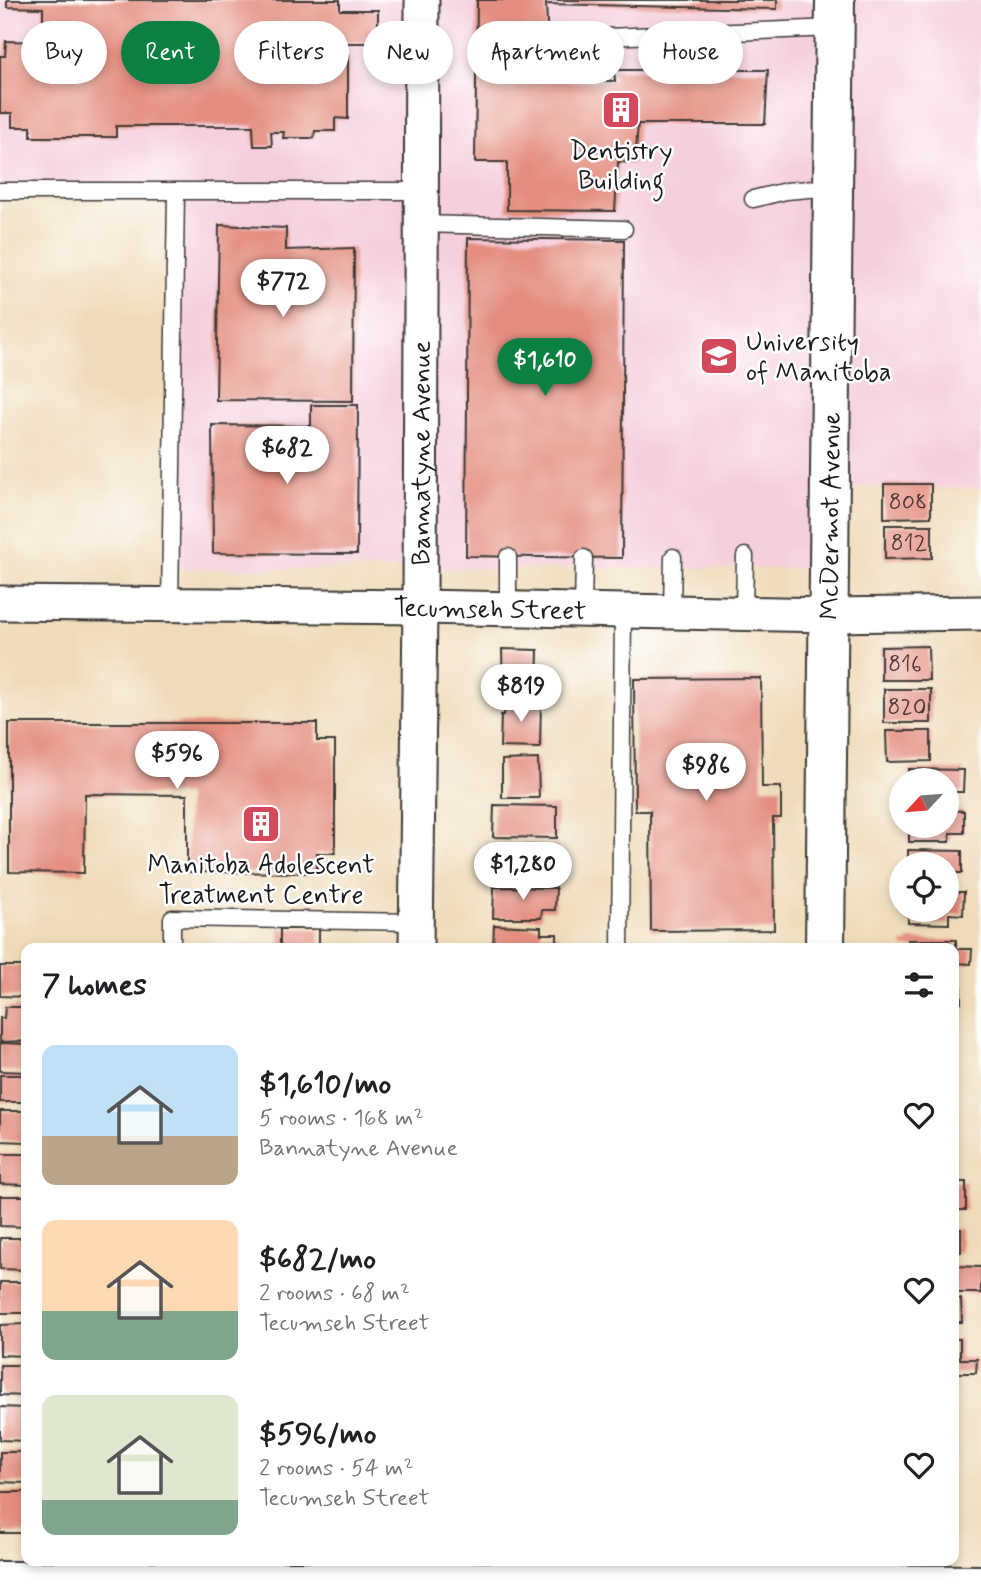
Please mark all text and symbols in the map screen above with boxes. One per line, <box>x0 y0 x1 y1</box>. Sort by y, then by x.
chip: Buy <box>21 21 107 84</box>
chip: Rent <box>121 21 220 84</box>
chip: Filters <box>234 21 349 84</box>
chip: New <box>363 21 453 84</box>
chip: Apartment <box>467 21 624 84</box>
chip: House <box>638 21 743 84</box>
building icon: Dentistry Building <box>600 89 642 131</box>
place label: Dentistry Building <box>570 135 672 202</box>
pin: $772 <box>242 260 324 319</box>
text: $772 <box>257 267 309 297</box>
place label: University of Manitoba <box>746 326 892 390</box>
school or university icon: University of Manitoba <box>698 335 740 377</box>
pin: $1,610 <box>488 338 602 398</box>
street label: Bannatyne Avenue <box>405 340 440 565</box>
text: $1,610 <box>513 346 577 376</box>
street label: McDermot Avenue <box>813 412 850 620</box>
pin: $682 <box>246 426 328 486</box>
text: $682 <box>261 434 313 464</box>
house number: 808 <box>889 488 927 518</box>
house number: 812 <box>891 529 928 559</box>
street label: Tecumseh Street <box>393 592 587 629</box>
house number: 816 <box>888 650 922 680</box>
pin: $819 <box>480 664 562 724</box>
text: $819 <box>497 672 545 702</box>
house number: 820 <box>888 693 926 723</box>
pin: $596 <box>136 732 218 791</box>
text: $596 <box>151 739 203 769</box>
pin: $986 <box>665 744 747 803</box>
text: $986 <box>682 751 730 781</box>
north arrow <box>889 768 959 838</box>
map controls <box>889 768 959 922</box>
building icon: Manitoba Adolescent Treatment Centre <box>240 803 282 845</box>
pin: $1,280 <box>466 842 580 902</box>
place label: Manitoba Adolescent Treatment Centre <box>147 849 375 913</box>
text: $1,280 <box>490 850 556 880</box>
button: locate <box>889 852 959 922</box>
text: 7 homes <box>42 966 147 1005</box>
icon: filters <box>900 966 938 1004</box>
text: $1,610/mo <box>259 1065 391 1104</box>
icon: home <box>98 1073 182 1157</box>
icon: heart <box>900 1096 938 1134</box>
text: 5 rooms · 168 m² <box>259 1104 424 1134</box>
text: Bannatyne Avenue <box>259 1134 458 1164</box>
text: $682/mo <box>259 1240 376 1279</box>
icon: home <box>98 1248 182 1332</box>
icon: heart <box>900 1271 938 1309</box>
text: 2 rooms · 68 m² <box>259 1279 410 1309</box>
text: Tecumseh Street <box>259 1309 429 1339</box>
text: $596/mo <box>259 1415 376 1454</box>
icon: home <box>98 1423 182 1507</box>
icon: heart <box>900 1446 938 1484</box>
text: 2 rooms · 54 m² <box>259 1454 413 1484</box>
text: Tecumseh Street <box>259 1484 429 1514</box>

